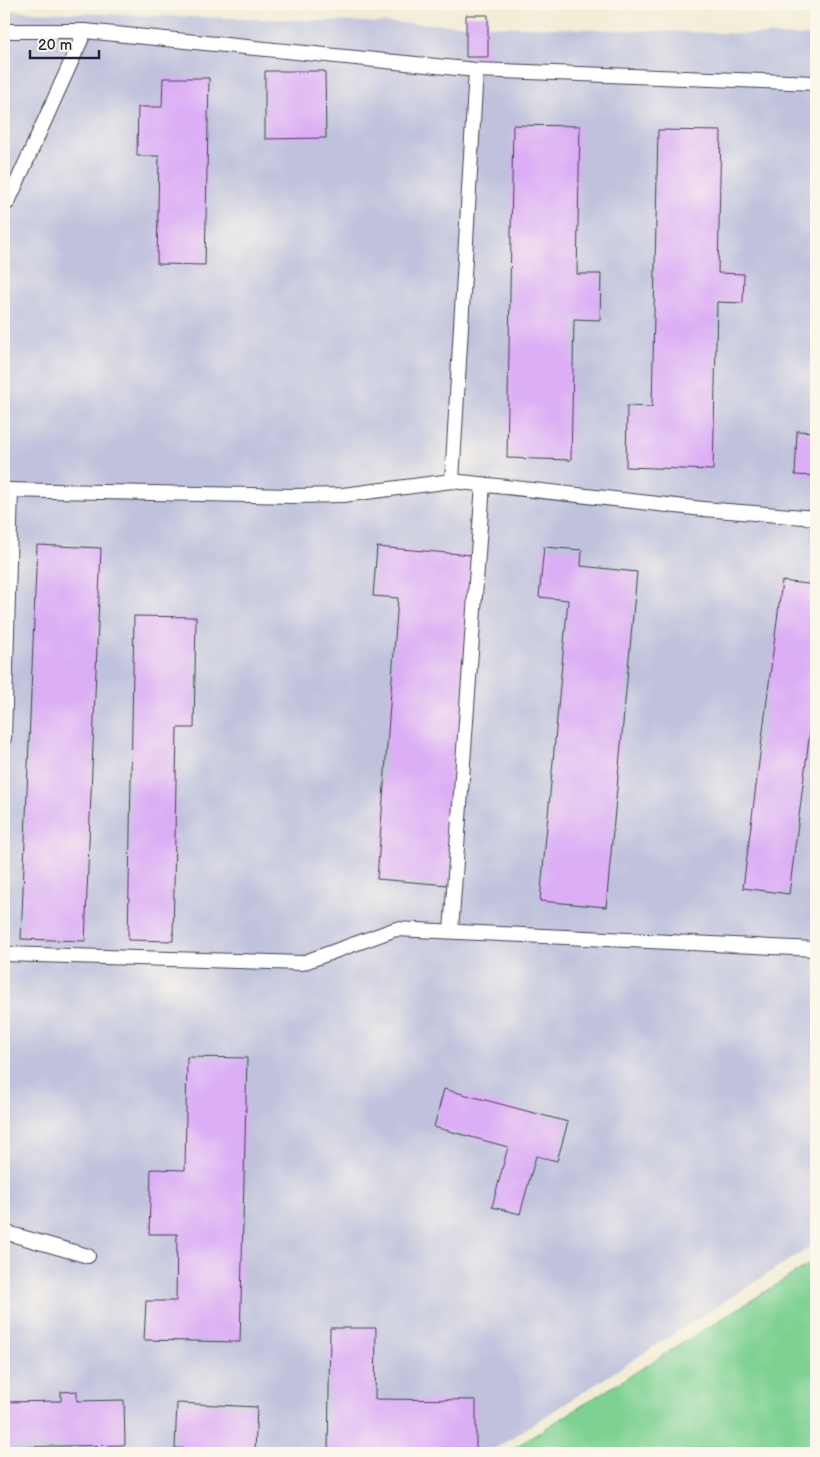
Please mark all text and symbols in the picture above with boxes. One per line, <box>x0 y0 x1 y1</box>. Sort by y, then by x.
scale bar <box>30 28 99 60</box>
text: 20 m <box>38 36 72 55</box>

